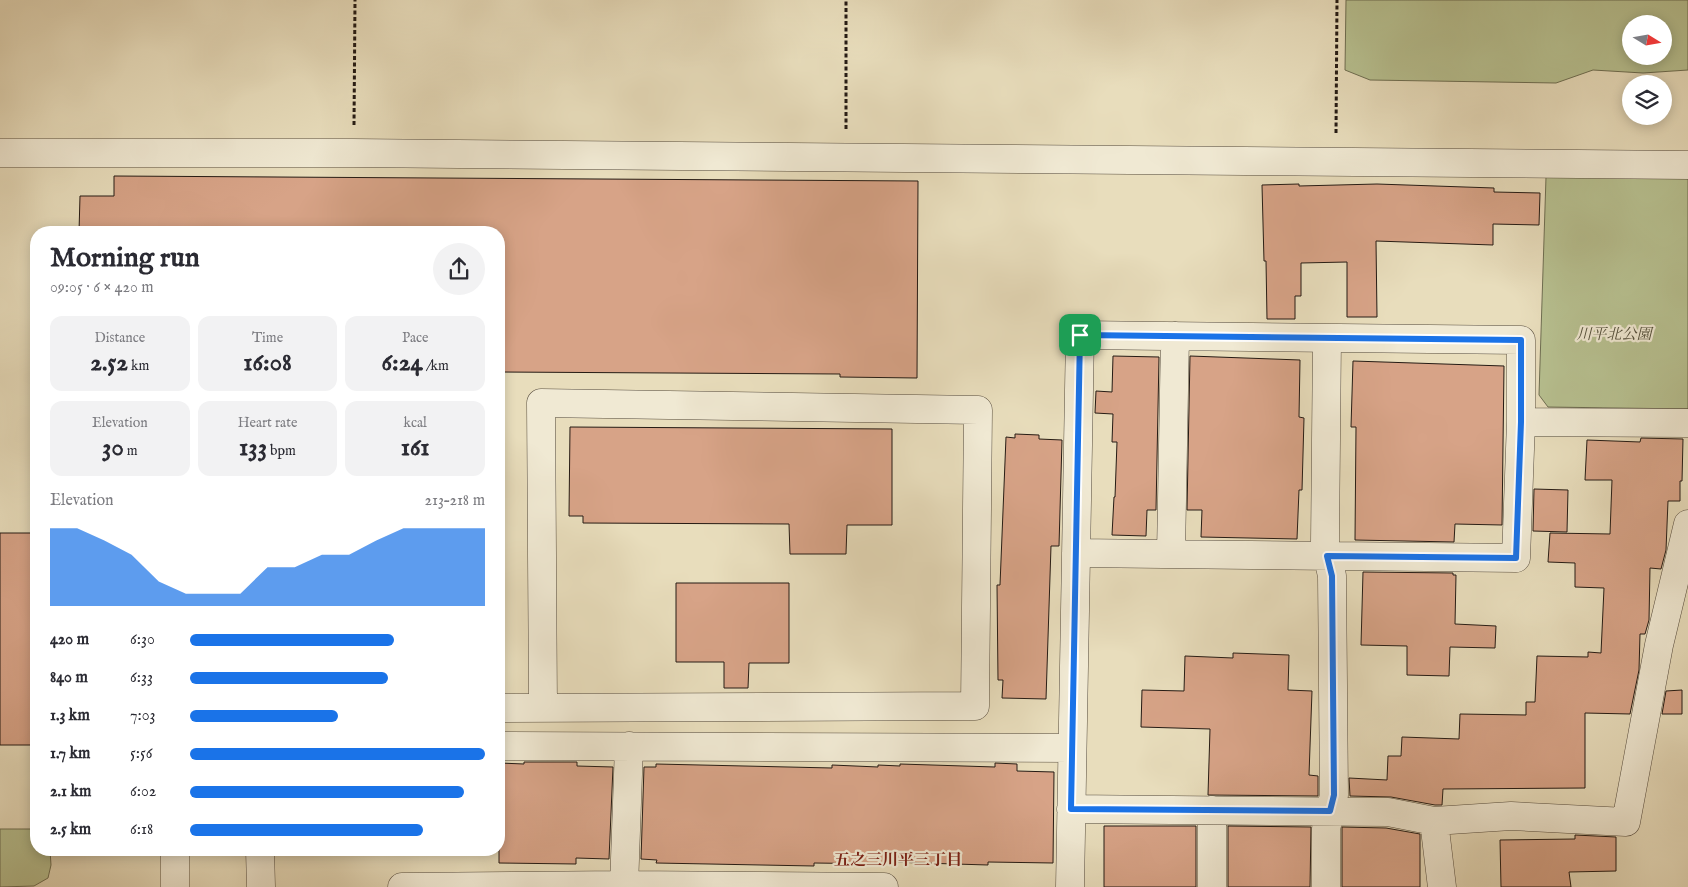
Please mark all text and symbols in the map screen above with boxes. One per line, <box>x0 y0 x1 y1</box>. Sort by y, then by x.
north arrow <box>1622 15 1672 65</box>
map controls <box>1622 15 1672 125</box>
button: layers <box>1622 75 1672 125</box>
text: Morning run <box>50 241 200 276</box>
button: share <box>433 243 485 295</box>
text: 09:05 · 6 × 420 m <box>50 278 154 298</box>
pin <box>1059 314 1101 356</box>
icon: arrive <box>1066 321 1094 349</box>
park label: 川平北公園 <box>1576 325 1654 344</box>
text: Distance <box>95 329 145 347</box>
text: Time <box>252 329 283 347</box>
text: Pace <box>402 329 428 347</box>
text: 2.52 <box>90 347 128 379</box>
text: 16:08 <box>243 347 292 379</box>
text: 6:24 <box>382 347 423 379</box>
text: km <box>128 357 149 375</box>
text: /km <box>423 357 449 375</box>
text: Elevation <box>92 414 148 432</box>
text: Heart rate <box>238 414 297 432</box>
text: kcal <box>403 414 427 432</box>
text: 30 <box>102 432 124 464</box>
text: 133 <box>239 432 267 464</box>
text: 161 <box>401 432 430 464</box>
text: m <box>124 442 138 460</box>
text: bpm <box>267 442 296 460</box>
text: Elevation <box>50 491 113 511</box>
text: 213–218 m <box>425 491 485 511</box>
text: 420 m <box>50 630 89 650</box>
text: 6:30 <box>130 630 155 650</box>
text: 840 m <box>50 668 88 688</box>
text: 6:33 <box>130 668 153 688</box>
text: 1.3 km <box>50 706 90 726</box>
text: 7:03 <box>130 706 156 726</box>
text: 1.7 km <box>50 744 90 764</box>
text: 5:56 <box>130 744 153 764</box>
text: 2.1 km <box>50 782 91 802</box>
text: 6:02 <box>130 782 156 802</box>
text: 2.5 km <box>50 820 91 840</box>
text: 6:18 <box>130 820 153 840</box>
district label: 五之三川平三丁目 <box>834 851 962 871</box>

